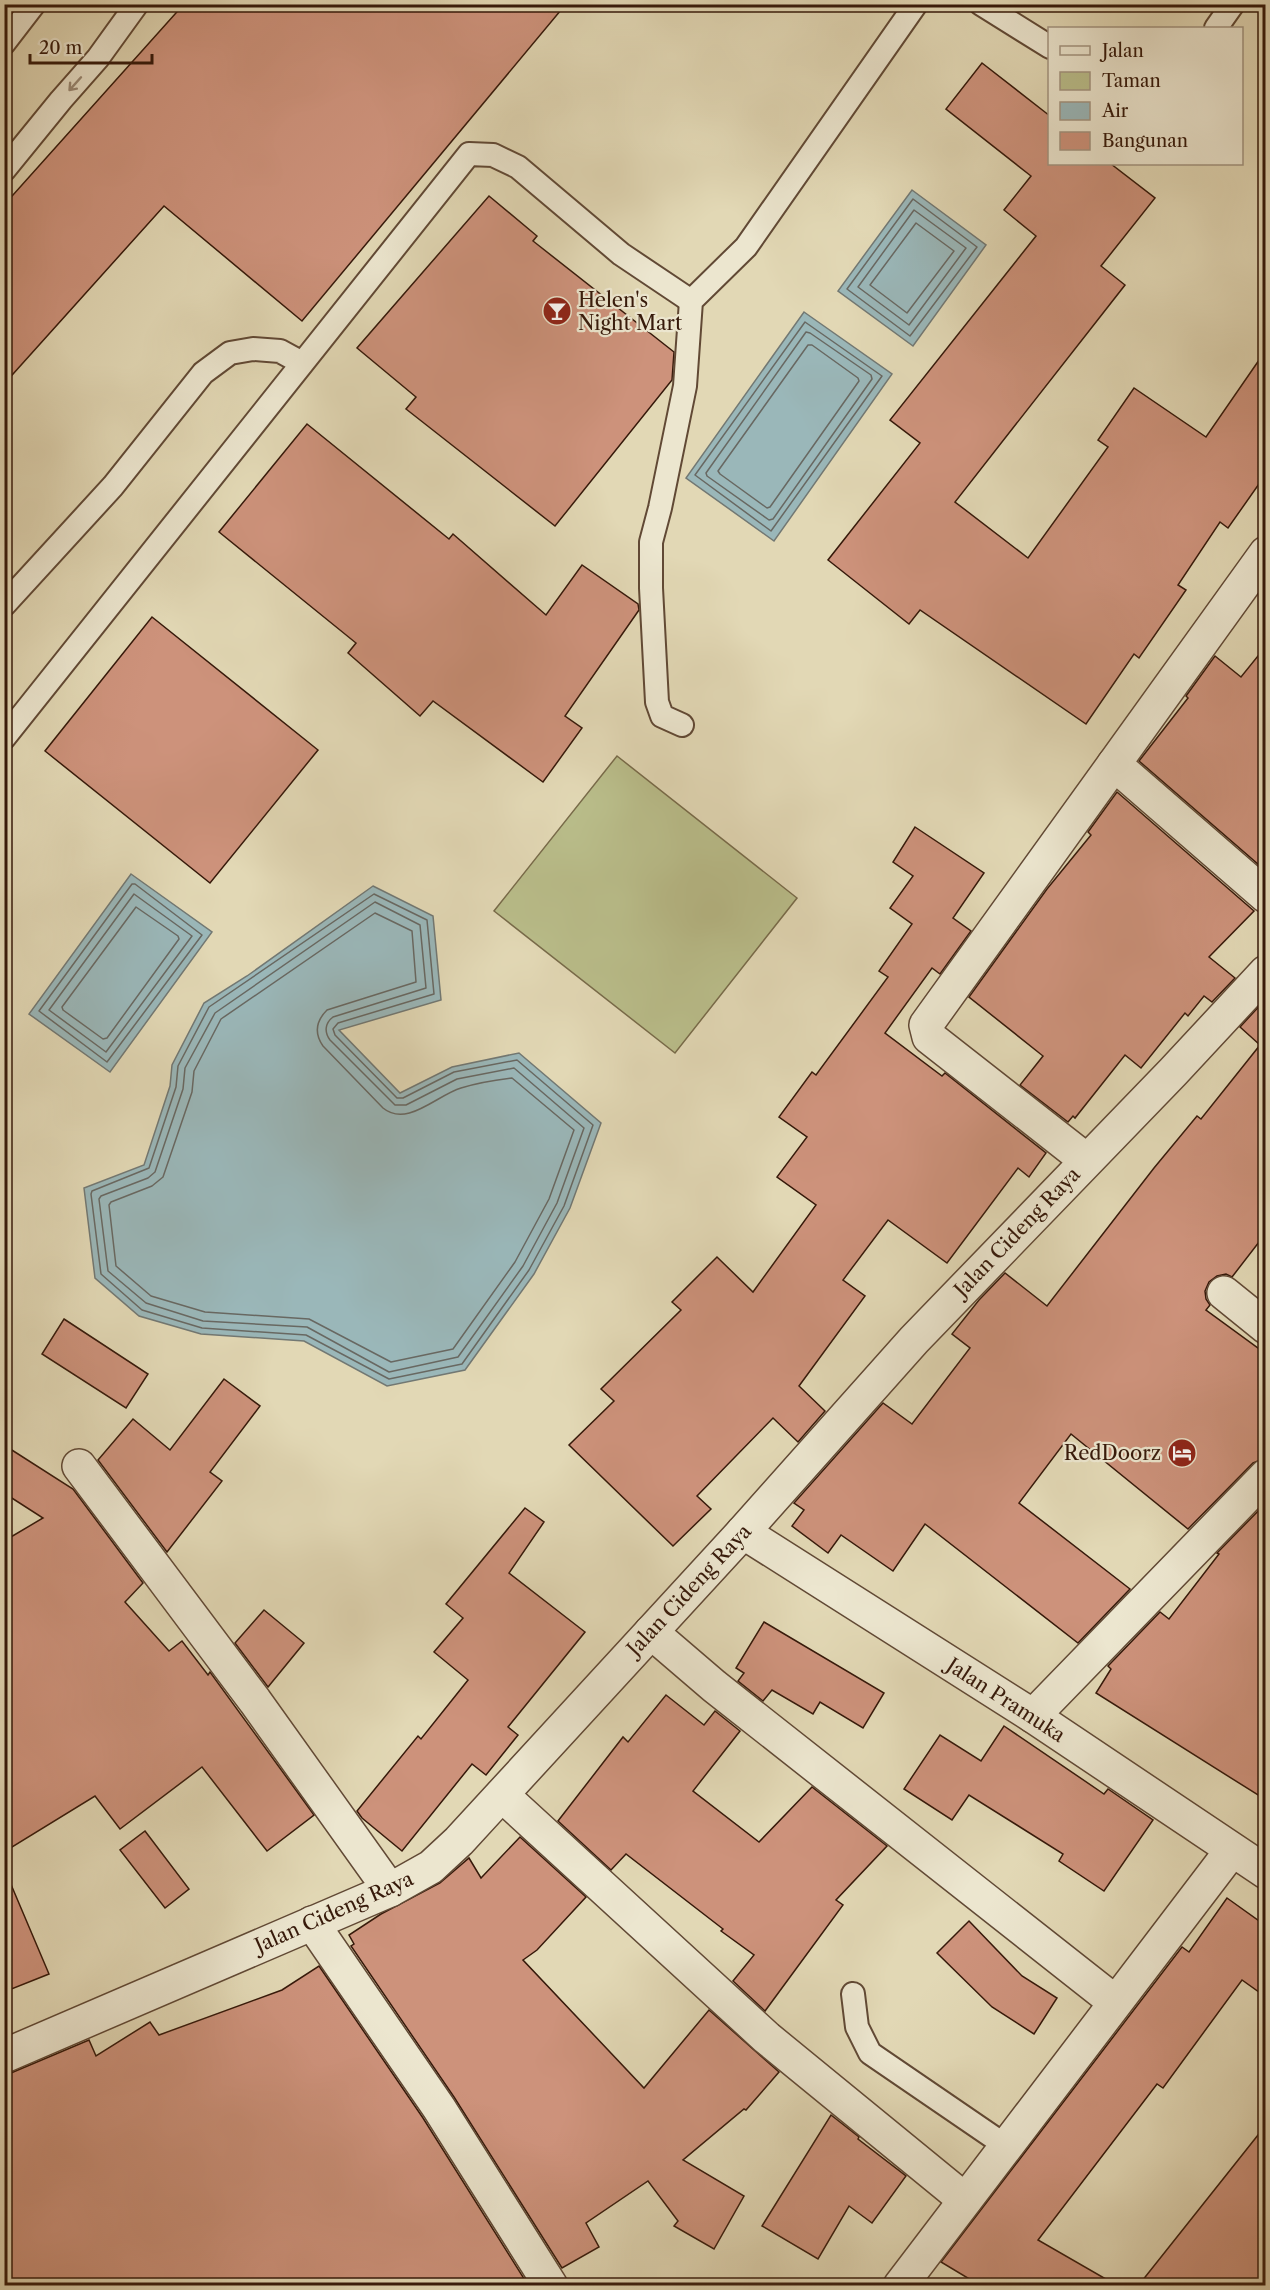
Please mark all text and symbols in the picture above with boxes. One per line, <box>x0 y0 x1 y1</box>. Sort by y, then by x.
scale bar <box>30 27 152 65</box>
legend <box>1048 27 1243 165</box>
text: 20 m <box>39 37 83 59</box>
text: Jalan <box>1099 40 1144 62</box>
text: Taman <box>1102 70 1161 92</box>
one-way arrow <box>68 76 82 91</box>
text: Air <box>1101 100 1129 122</box>
text: Bangunan <box>1102 130 1188 152</box>
place label: Helen's Night Mart <box>578 288 682 335</box>
bar icon: Helen's Night Mart <box>541 295 573 327</box>
street label: Jalan Cideng Raya <box>947 1162 1085 1304</box>
hotel icon: RedDoorz <box>1166 1437 1198 1469</box>
place label: RedDoorz <box>1064 1441 1161 1465</box>
street label: Jalan Cideng Raya <box>620 1519 756 1663</box>
street label: Jalan Pramuka <box>940 1651 1070 1747</box>
street label: Jalan Cideng Raya <box>248 1866 417 1959</box>

